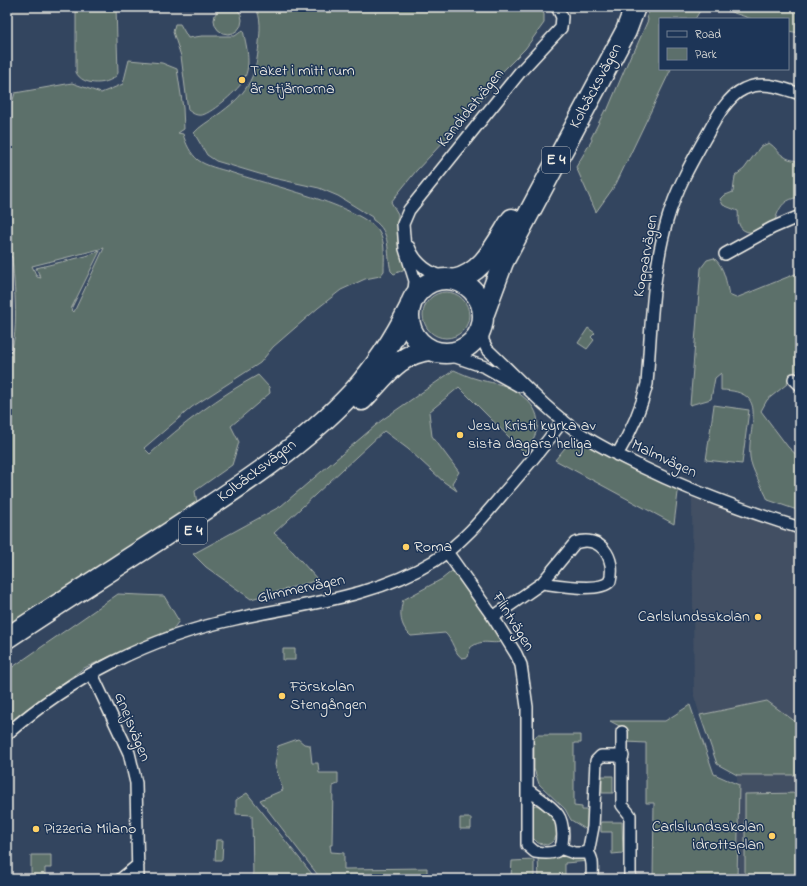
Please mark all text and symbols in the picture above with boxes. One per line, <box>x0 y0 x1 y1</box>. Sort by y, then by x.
legend <box>659 18 789 70</box>
text: Road <box>695 26 721 44</box>
street label: Kolbäcksvägen <box>563 39 629 133</box>
text: Park <box>695 46 717 64</box>
place label: Taket i mitt rum är stjärnorna <box>250 59 355 101</box>
street label: Kandidatvägen <box>432 63 511 153</box>
marker: Taket i mitt rum är stjärnorna <box>237 75 247 85</box>
road number: E 4 <box>542 147 570 173</box>
street label: Kopparvägen <box>627 213 665 299</box>
place label: Jesu Kristi kyrka av sista dagars heliga <box>468 414 596 456</box>
marker: Jesu Kristi kyrka av sista dagars heliga <box>455 430 465 440</box>
street label: Kolbäcksvägen <box>212 433 302 509</box>
street label: Malmvägen <box>627 433 701 485</box>
road number: E 4 <box>179 518 207 544</box>
place label: Roma <box>414 535 452 559</box>
marker: Roma <box>401 542 411 552</box>
street label: Glimmervägen <box>255 568 347 610</box>
street label: Flintvägen <box>485 587 541 656</box>
place label: Carlslundsskolan <box>638 605 750 629</box>
marker: Carlslundsskolan <box>753 612 763 622</box>
place label: Förskolan Stengången <box>289 675 367 717</box>
street label: Gnejsvägen <box>107 689 157 765</box>
marker: Förskolan Stengången <box>277 691 287 701</box>
place label: Carlslundsskolan idrottsplan <box>652 815 764 857</box>
place label: Pizzeria Milano <box>44 817 136 841</box>
marker: Pizzeria Milano <box>31 824 41 834</box>
marker: Carlslundsskolan idrottsplan <box>767 831 777 841</box>

